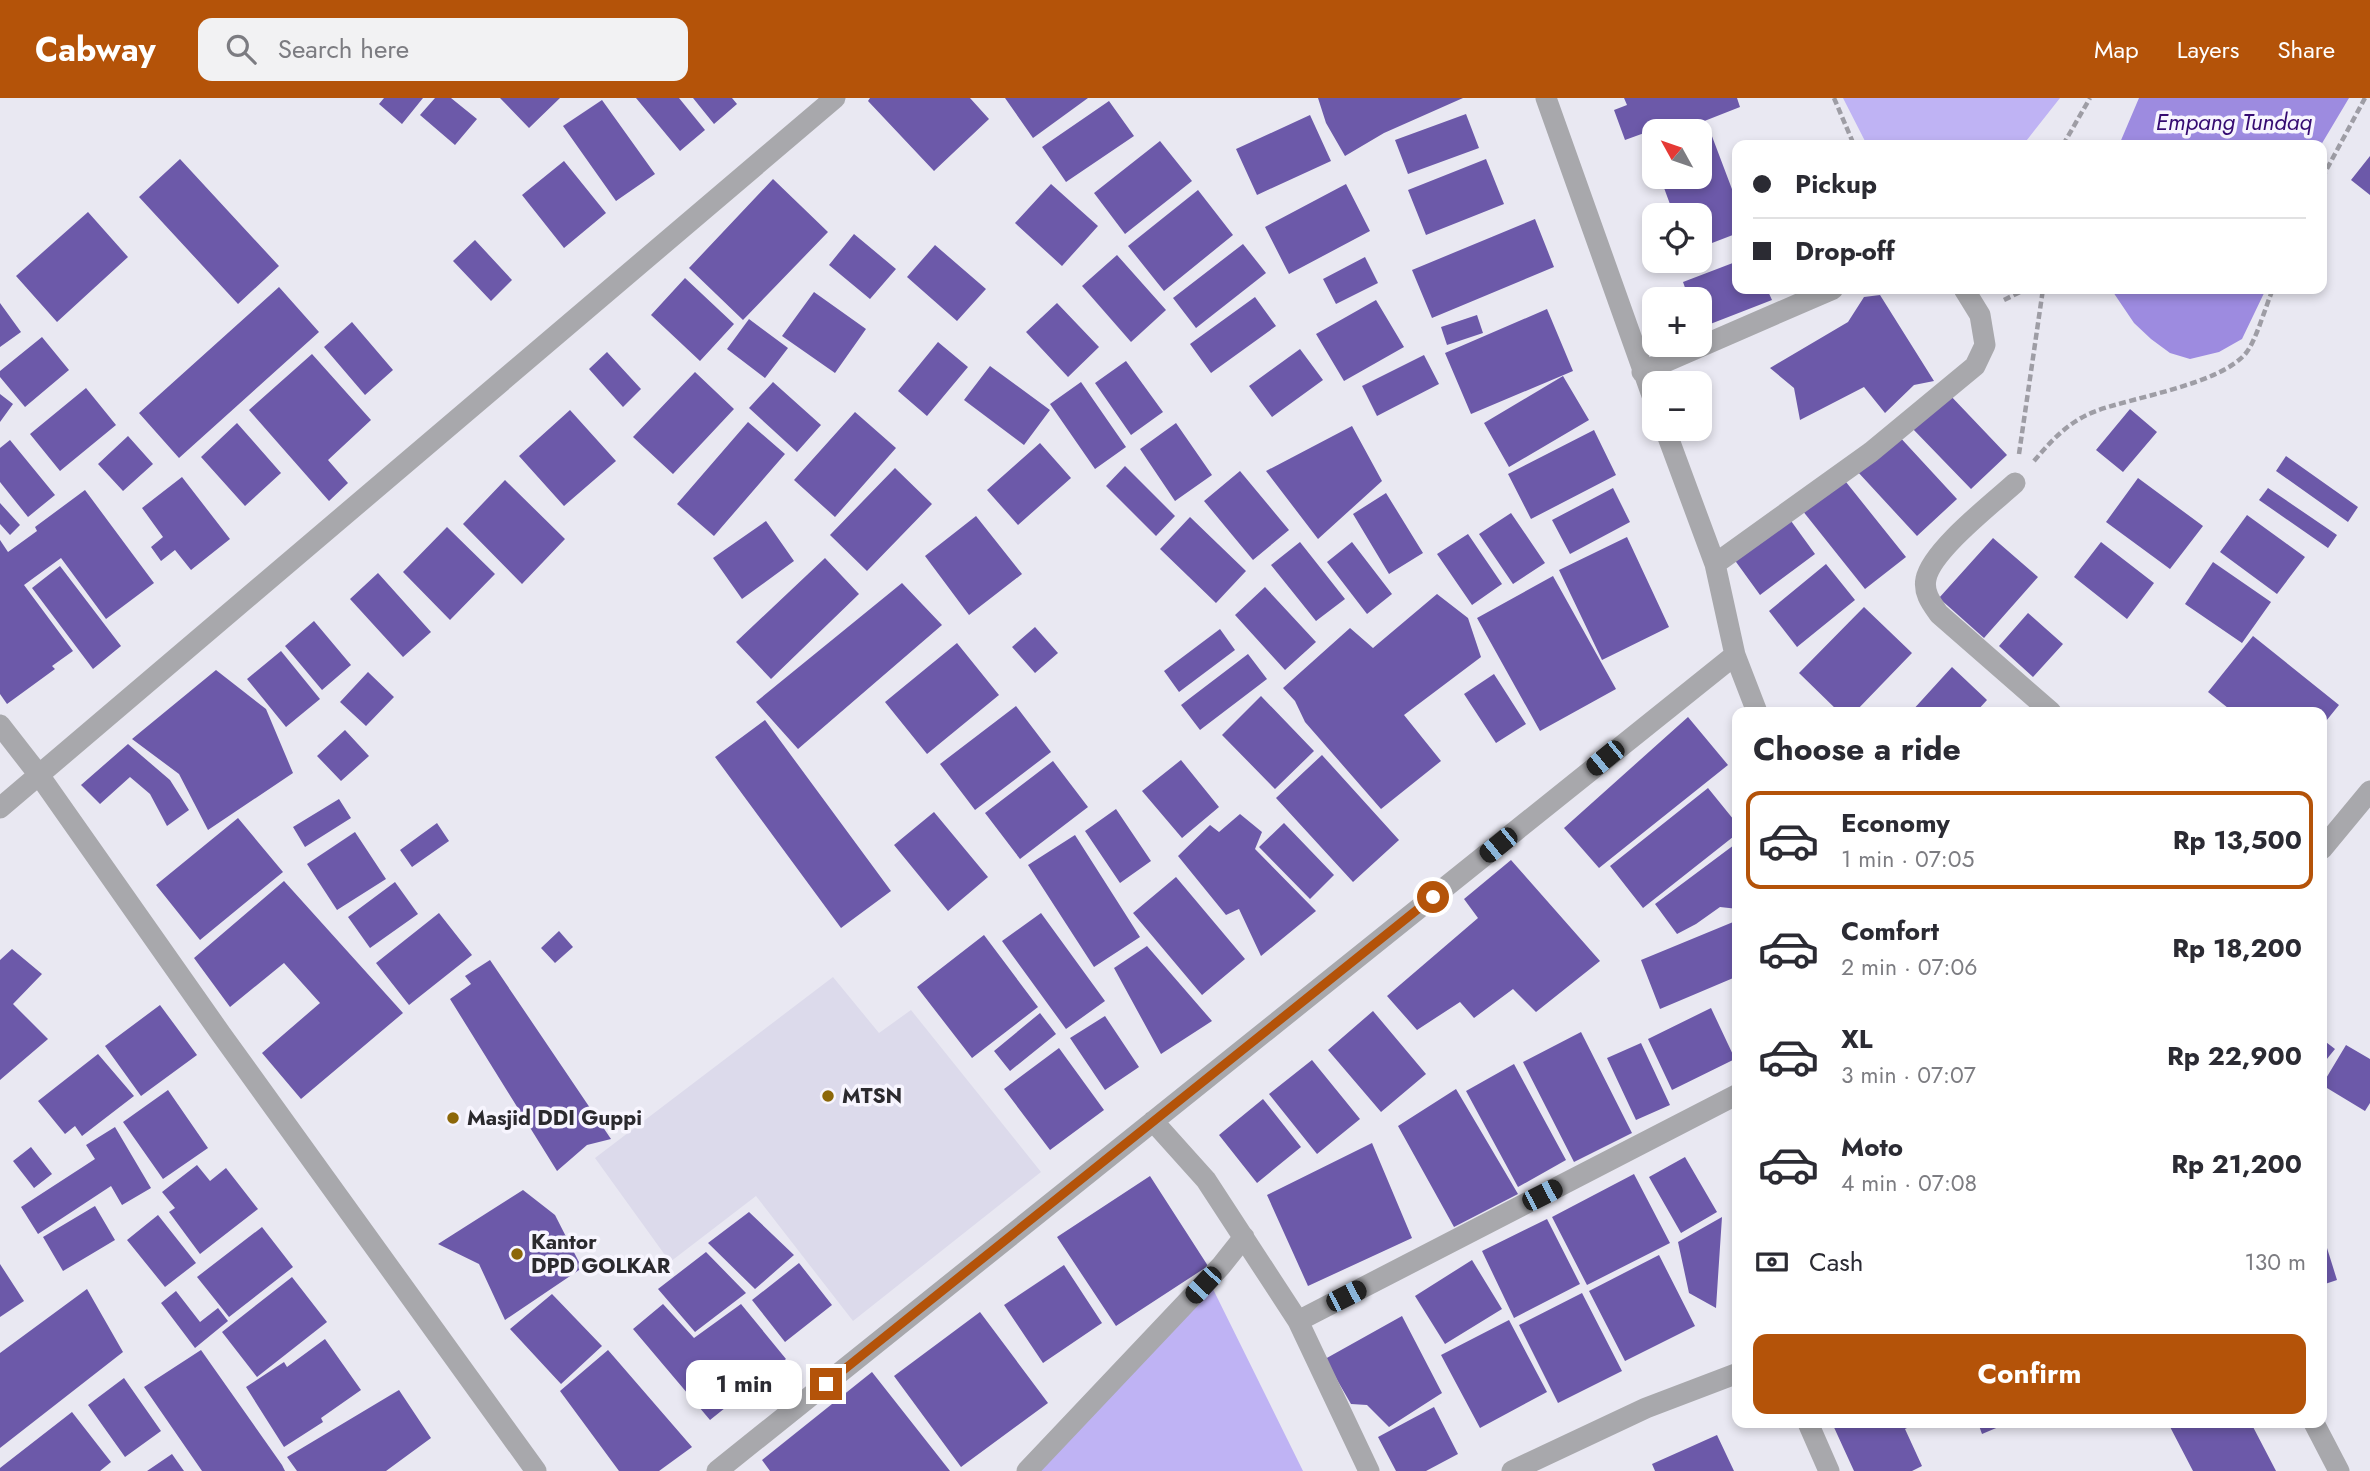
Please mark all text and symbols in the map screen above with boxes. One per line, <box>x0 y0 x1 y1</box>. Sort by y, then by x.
search box <box>198 18 688 81</box>
text: Cabway <box>35 26 156 73</box>
icon: search <box>222 30 260 68</box>
text: Search here <box>278 30 409 68</box>
text: Map <box>2094 32 2139 67</box>
text: Layers <box>2177 32 2239 67</box>
text: Share <box>2277 32 2335 67</box>
water label: Empang Tundaq <box>2156 105 2313 139</box>
north arrow <box>1642 119 1712 189</box>
map controls <box>1642 119 1712 441</box>
text: Pickup <box>1795 165 1877 203</box>
button: locate <box>1642 203 1712 273</box>
text: Drop-off <box>1795 232 1895 270</box>
button: + <box>1642 287 1712 357</box>
button: − <box>1642 371 1712 441</box>
text: Choose a ride <box>1753 726 1961 772</box>
car <box>1583 737 1628 779</box>
text: Economy <box>1841 804 1950 842</box>
icon: car <box>1757 809 1820 872</box>
text: Rp 13,500 <box>2173 821 2302 859</box>
car <box>1476 824 1521 866</box>
text: 1 min · 07:05 <box>1841 842 1975 876</box>
route start <box>1417 881 1449 913</box>
text: Comfort <box>1841 912 1939 950</box>
icon: car <box>1757 917 1820 980</box>
text: Rp 18,200 <box>2172 929 2302 967</box>
text: 2 min · 07:06 <box>1841 950 1978 984</box>
text: XL <box>1841 1020 1873 1058</box>
icon: car <box>1757 1025 1820 1088</box>
text: Rp 22,900 <box>2167 1037 2302 1075</box>
text: 3 min · 07:07 <box>1841 1058 1976 1092</box>
place label: MTSN <box>842 1081 902 1111</box>
marker: MTSN <box>820 1088 836 1104</box>
place label: Masjid DDI Guppi <box>467 1103 642 1133</box>
marker: Masjid DDI Guppi <box>445 1110 461 1126</box>
text: Moto <box>1841 1128 1903 1166</box>
icon: car <box>1757 1133 1820 1196</box>
text: Rp 21,200 <box>2171 1145 2302 1183</box>
text: 4 min · 07:08 <box>1841 1166 1977 1200</box>
car <box>1519 1176 1566 1214</box>
place label: Kantor DPD GOLKAR <box>531 1227 671 1281</box>
icon: cash <box>1753 1243 1791 1281</box>
text: Cash <box>1809 1243 1863 1281</box>
text: 130 m <box>2244 1245 2306 1279</box>
marker: Kantor DPD GOLKAR <box>509 1246 525 1262</box>
car <box>1181 1262 1226 1308</box>
car <box>1323 1277 1370 1315</box>
button: Confirm <box>1753 1334 2306 1414</box>
callout: 1 min <box>686 1360 802 1408</box>
text: 1 min <box>715 1367 773 1401</box>
route end <box>810 1368 842 1400</box>

